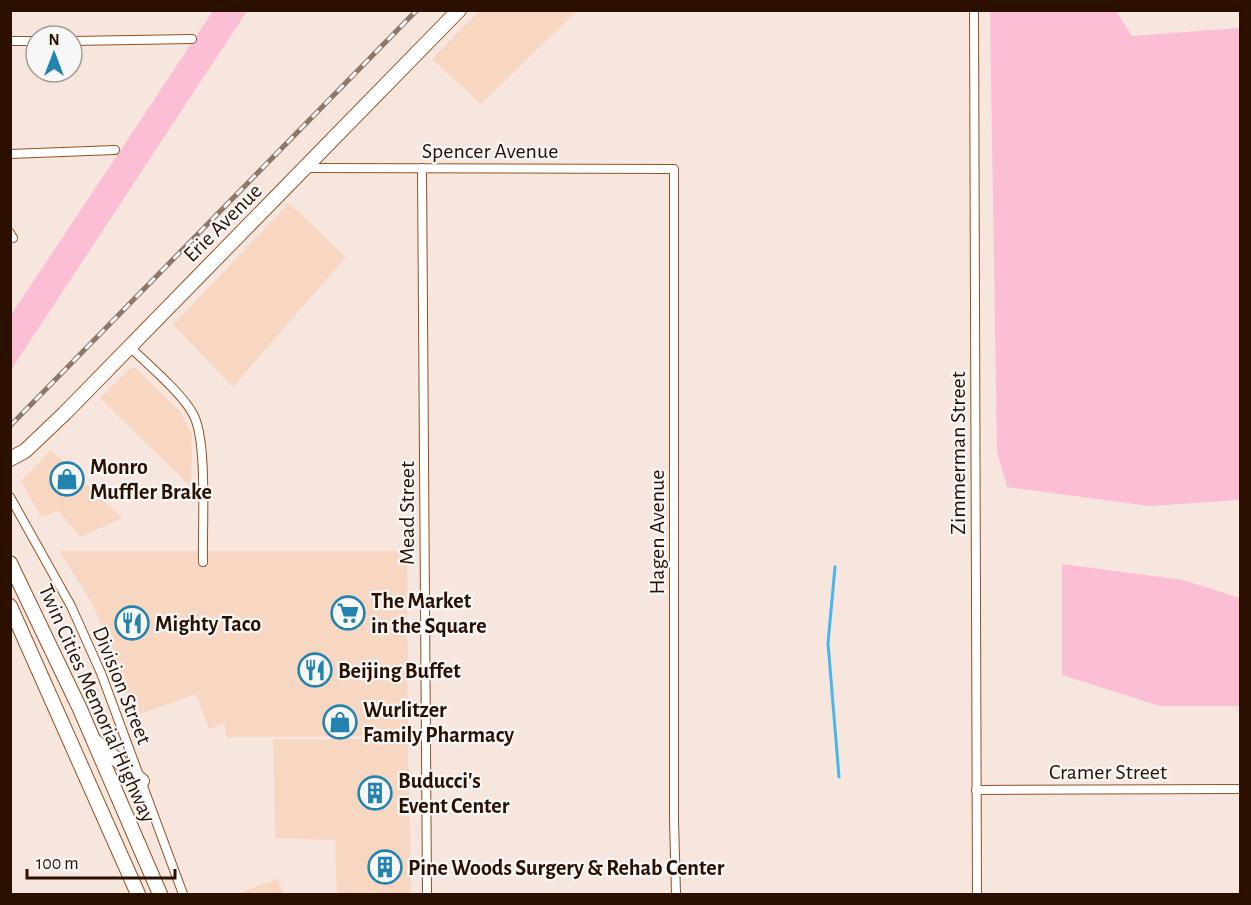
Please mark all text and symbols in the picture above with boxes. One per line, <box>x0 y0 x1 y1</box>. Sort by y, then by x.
north arrow <box>24 24 84 84</box>
text: N <box>48 32 60 48</box>
street label: Spencer Avenue <box>422 140 558 162</box>
street label: Erie Avenue <box>179 179 266 266</box>
street label: Zimmerman Street <box>947 371 969 535</box>
place label: Monro Muffler Brake <box>90 456 212 503</box>
shop icon: Monro Muffler Brake <box>49 461 85 497</box>
street label: Mead Street <box>396 461 418 565</box>
street label: Hagen Avenue <box>646 470 668 594</box>
street label: Twin Cities Memorial Highway <box>35 581 160 826</box>
place label: The Market in the Square <box>371 590 487 637</box>
supermarket icon: The Market in the Square <box>330 595 366 631</box>
restaurant icon: Mighty Taco <box>114 605 150 641</box>
place label: Mighty Taco <box>155 613 261 636</box>
street label: Division Street <box>88 623 156 747</box>
restaurant icon: Beijing Buffet <box>297 652 333 688</box>
place label: Beijing Buffet <box>338 660 461 683</box>
place label: Wurlitzer Family Pharmacy <box>363 699 514 747</box>
shop icon: Wurlitzer Family Pharmacy <box>322 704 358 740</box>
street label: Cramer Street <box>1049 761 1167 783</box>
place label: Buducci's Event Center <box>398 770 510 817</box>
building icon: Buducci's Event Center <box>357 775 393 811</box>
scale bar <box>27 842 176 880</box>
building icon: Pine Woods Surgery & Rehab Center <box>367 849 403 885</box>
text: 100 m <box>36 855 79 873</box>
place label: Pine Woods Surgery & Rehab Center <box>408 857 725 880</box>

